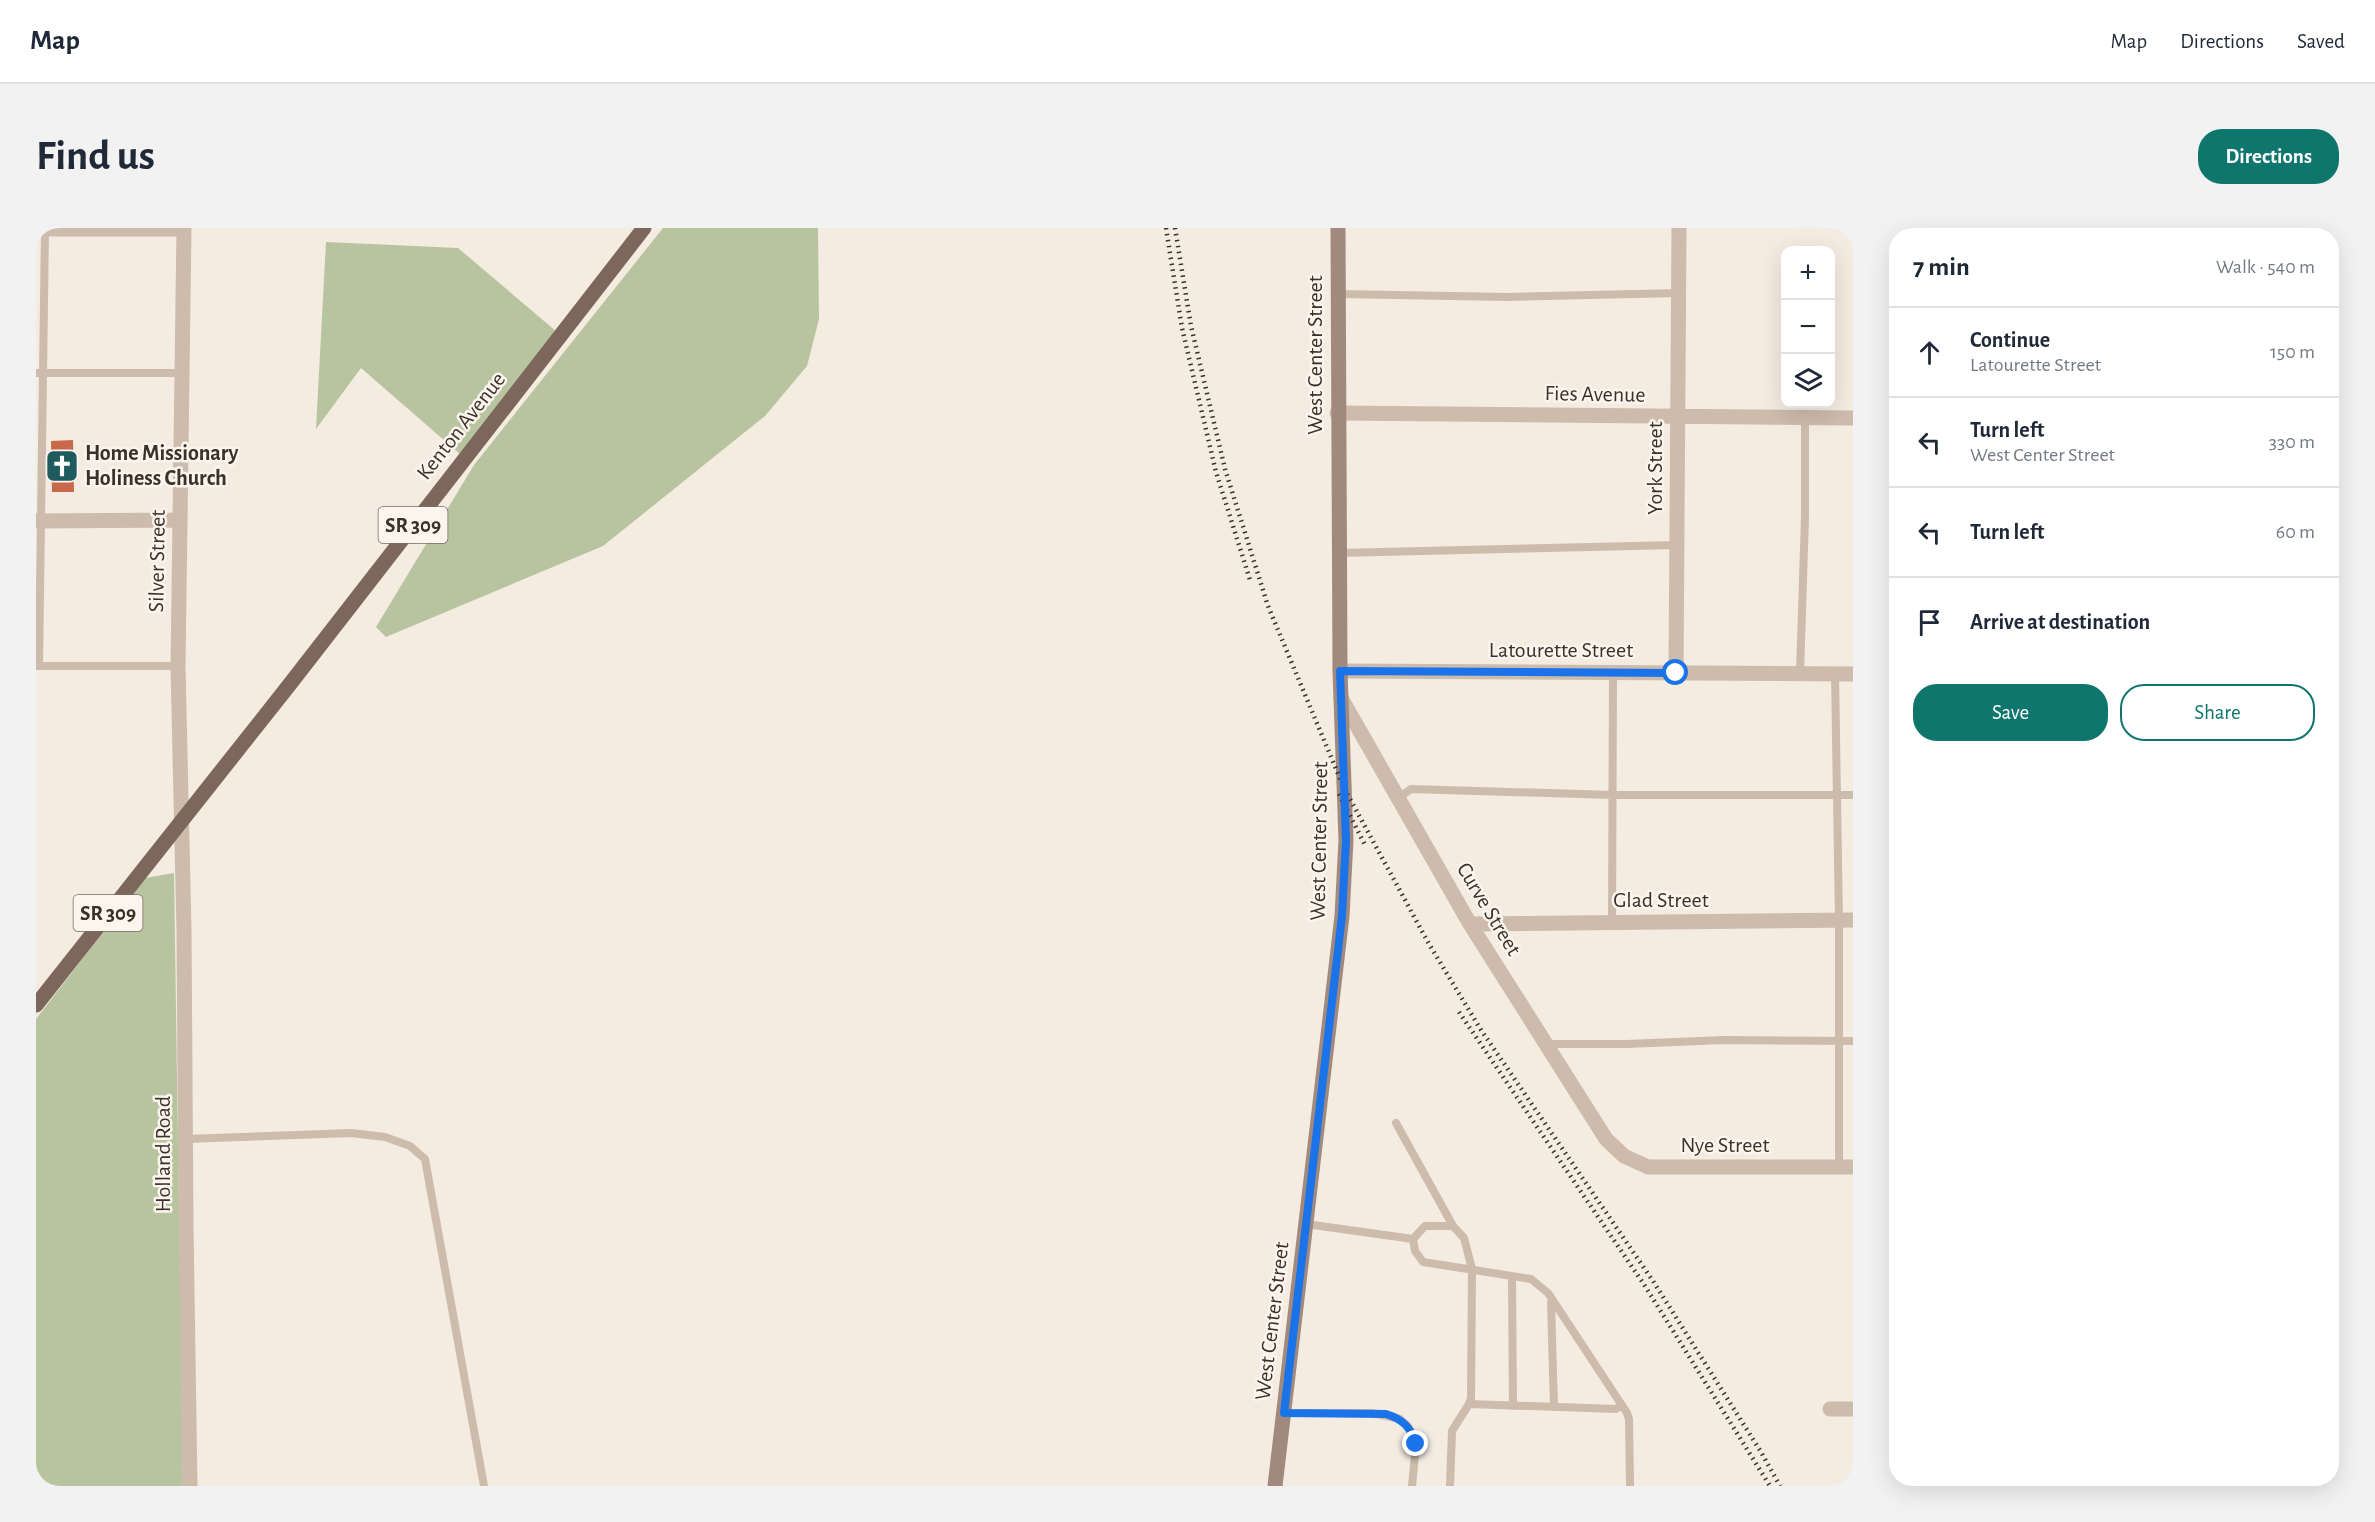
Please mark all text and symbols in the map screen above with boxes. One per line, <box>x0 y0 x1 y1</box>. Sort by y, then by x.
text: Map <box>30 27 80 55</box>
text: Map <box>2111 31 2147 52</box>
text: Directions <box>2180 31 2264 52</box>
text: Saved <box>2297 31 2345 52</box>
button: Directions <box>2198 129 2339 184</box>
text: Find us <box>36 135 155 177</box>
map controls <box>1781 246 1835 408</box>
button: + <box>1781 246 1835 300</box>
text: 7 min <box>1913 254 1970 280</box>
text: Walk · 540 m <box>2216 257 2315 277</box>
street label: West Center Street <box>1304 275 1326 435</box>
button: − <box>1781 300 1835 354</box>
text: Continue <box>1970 329 2050 351</box>
icon: ahead <box>1913 336 1946 369</box>
text: 150 m <box>2270 342 2315 362</box>
button: layers <box>1781 354 1835 408</box>
text: Latourette Street <box>1970 355 2101 375</box>
street label: Kenton Avenue <box>412 368 510 484</box>
street label: Fies Avenue <box>1544 382 1646 406</box>
text: Turn left <box>1970 419 2044 441</box>
street label: York Street <box>1644 421 1666 515</box>
icon: left <box>1913 426 1946 459</box>
text: 330 m <box>2269 432 2315 452</box>
place label: Home Missionary Holiness Church <box>85 442 239 489</box>
text: West Center Street <box>1970 445 2115 465</box>
church icon: Home Missionary Holiness Church <box>44 448 80 484</box>
road number: SR 309 <box>378 507 448 543</box>
street label: Silver Street <box>145 509 169 613</box>
icon: left <box>1913 516 1946 549</box>
text: Turn left <box>1970 521 2044 543</box>
text: 60 m <box>2276 522 2315 542</box>
icon: arrive <box>1913 606 1946 639</box>
text: Arrive at destination <box>1970 611 2150 633</box>
street label: Latourette Street <box>1489 639 1633 661</box>
route start <box>1662 659 1688 685</box>
button: Save <box>1913 684 2108 741</box>
button: Share <box>2120 684 2315 741</box>
street label: West Center Street <box>1307 761 1331 921</box>
street label: Curve Street <box>1453 859 1525 959</box>
street label: Glad Street <box>1613 889 1709 911</box>
road number: SR 309 <box>74 895 142 931</box>
street label: Holland Road <box>152 1096 174 1212</box>
street label: Nye Street <box>1681 1134 1770 1156</box>
street label: West Center Street <box>1251 1241 1293 1401</box>
route end <box>1402 1430 1428 1456</box>

